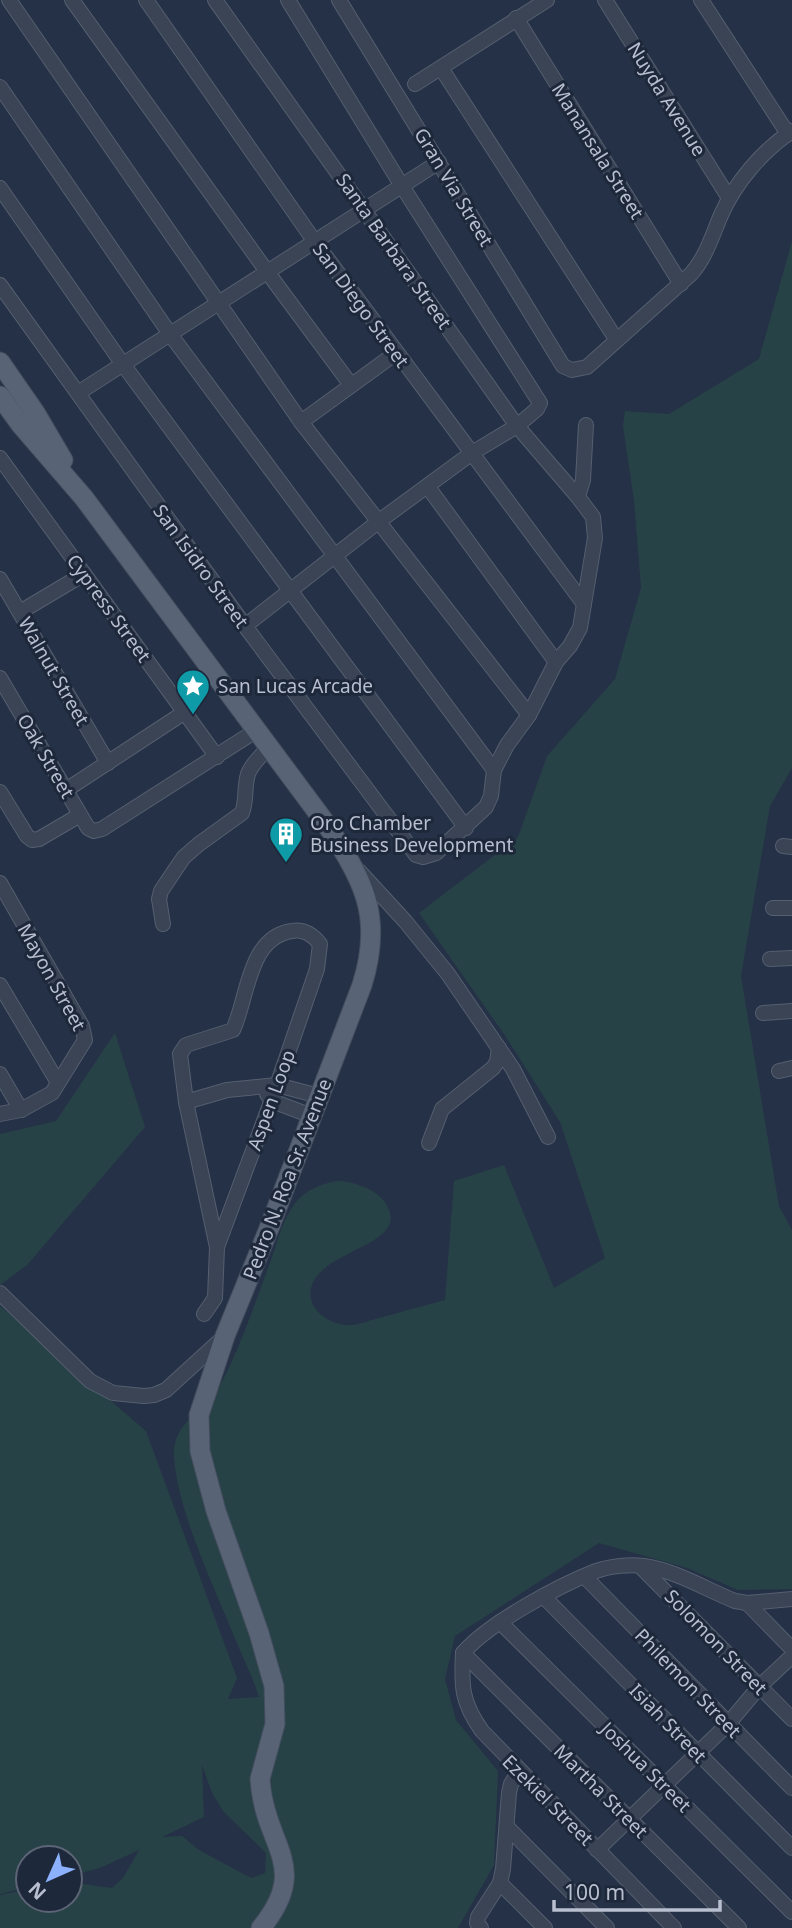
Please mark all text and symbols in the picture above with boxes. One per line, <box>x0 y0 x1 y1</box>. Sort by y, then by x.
street label: Nuyda Avenue <box>622 37 712 161</box>
street label: Manansala Street <box>546 78 650 224</box>
street label: Gran Via Street <box>408 123 500 251</box>
street label: Santa Barbara Street <box>330 168 458 334</box>
street label: San Diego Street <box>307 237 415 373</box>
street label: San Isidro Street <box>147 499 255 633</box>
street label: Cypress Street <box>61 549 157 667</box>
street label: Walnut Street <box>12 612 96 730</box>
place icon: San Lucas Arcade <box>174 667 212 716</box>
place label: San Lucas Arcade <box>218 673 373 699</box>
street label: Oak Street <box>11 709 81 803</box>
place label: Oro Chamber Business Development <box>310 810 514 858</box>
building icon: Oro Chamber Business Development <box>267 815 305 864</box>
street label: Mayon Street <box>12 919 92 1035</box>
street label: Aspen Loop <box>241 1046 301 1154</box>
street label: Pedro N. Roa Sr. Avenue <box>237 1075 337 1283</box>
street label: Solomon Street <box>659 1584 773 1701</box>
street label: Philemon Street <box>629 1623 747 1743</box>
street label: Isiah Street <box>624 1678 712 1768</box>
street label: Joshua Street <box>594 1715 697 1818</box>
street label: Martha Street <box>548 1738 654 1844</box>
street label: Ezekiel Street <box>497 1749 599 1851</box>
north arrow <box>14 1844 84 1914</box>
scale bar <box>554 1868 720 1912</box>
text: N <box>22 1876 52 1906</box>
text: 100 m <box>564 1878 625 1906</box>

